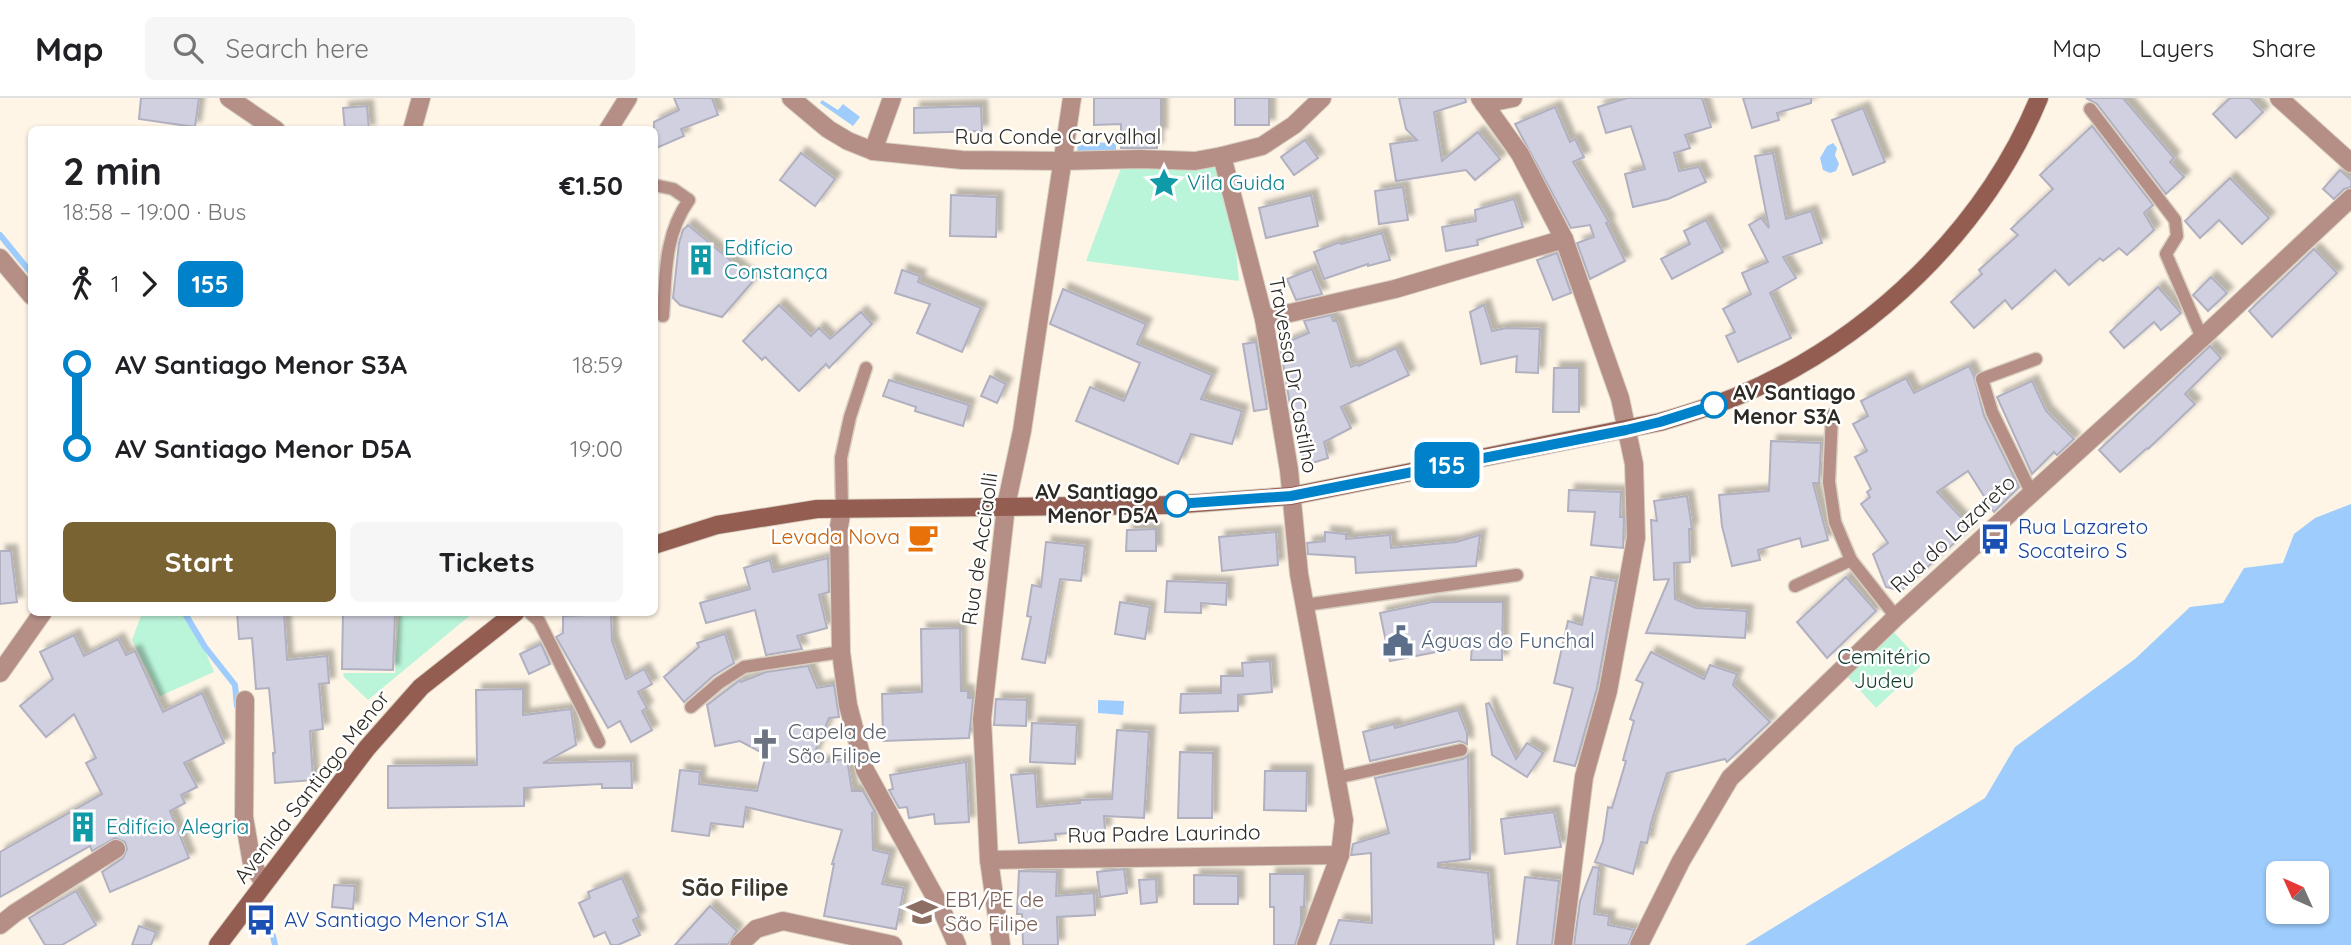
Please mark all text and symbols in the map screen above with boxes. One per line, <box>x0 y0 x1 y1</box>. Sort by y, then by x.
search box <box>145 17 635 80</box>
text: Map <box>35 28 103 69</box>
icon: search <box>169 29 207 67</box>
text: Search here <box>225 32 369 65</box>
text: Map <box>2052 33 2101 63</box>
text: Layers <box>2139 33 2214 63</box>
text: Share <box>2252 33 2316 63</box>
street label: Rua Conde Carvalhal <box>955 123 1161 149</box>
text: 2 min <box>63 147 162 195</box>
place icon: Vila Guida <box>1147 166 1181 200</box>
text: €1.50 <box>559 169 623 202</box>
place label: Vila Guida <box>1187 169 1285 195</box>
text: 18:58 – 19:00 · Bus <box>63 197 246 226</box>
place label: Edifício Constança <box>724 234 828 284</box>
building icon: Edifício Constança <box>684 243 718 277</box>
icon: walk <box>63 265 101 303</box>
icon: forward <box>130 265 168 303</box>
text: 1 <box>111 269 120 298</box>
text: 155 <box>192 269 229 299</box>
street label: Travessa Dr Castilho <box>1264 274 1324 475</box>
text: AV Santiago Menor S3A <box>115 348 407 381</box>
text: 18:59 <box>572 350 623 379</box>
place label: AV Santiago Menor S3A <box>1733 379 1856 429</box>
marker: AV Santiago Menor S3A <box>1701 392 1727 418</box>
text: AV Santiago Menor D5A <box>115 432 411 465</box>
text: 19:00 <box>570 434 623 463</box>
line badge: 155 <box>1407 442 1487 488</box>
text: 155 <box>1429 450 1465 480</box>
street label: Rua do Lazareto <box>1884 469 2020 598</box>
street label: Rua de Acciaolli <box>955 471 1003 627</box>
place label: AV Santiago Menor D5A <box>1035 478 1159 528</box>
marker: AV Santiago Menor D5A <box>1164 491 1190 517</box>
place label: Rua Lazareto Socateiro S <box>2018 513 2148 563</box>
cafe icon: Levada Nova <box>906 520 940 554</box>
button: Start <box>63 522 336 602</box>
button: Tickets <box>350 522 623 602</box>
bus stop icon: Rua Lazareto Socateiro S <box>1978 522 2012 556</box>
place label: Levada Nova <box>770 523 900 549</box>
public building icon: Águas do Funchal <box>1381 624 1415 658</box>
place label: Águas do Funchal <box>1421 627 1595 653</box>
park label: Cemitério Judeu <box>1837 643 1931 693</box>
street label: Avenida Santiago Menor <box>228 685 395 888</box>
place label: Capela de São Filipe <box>788 718 887 768</box>
church icon: Capela de São Filipe <box>748 727 782 761</box>
building icon: Edifício Alegria <box>66 810 100 844</box>
place label: Edifício Alegria <box>106 813 249 839</box>
street label: Rua Padre Laurindo <box>1067 818 1261 848</box>
north arrow <box>2266 861 2329 924</box>
map controls <box>2266 861 2329 924</box>
district label: São Filipe <box>682 873 788 902</box>
place label: EB1/PE de São Filipe <box>945 886 1044 936</box>
school or university icon: EB1/PE de São Filipe <box>905 895 939 929</box>
bus stop icon: AV Santiago Menor S1A <box>244 903 278 937</box>
place label: AV Santiago Menor S1A <box>284 906 509 932</box>

